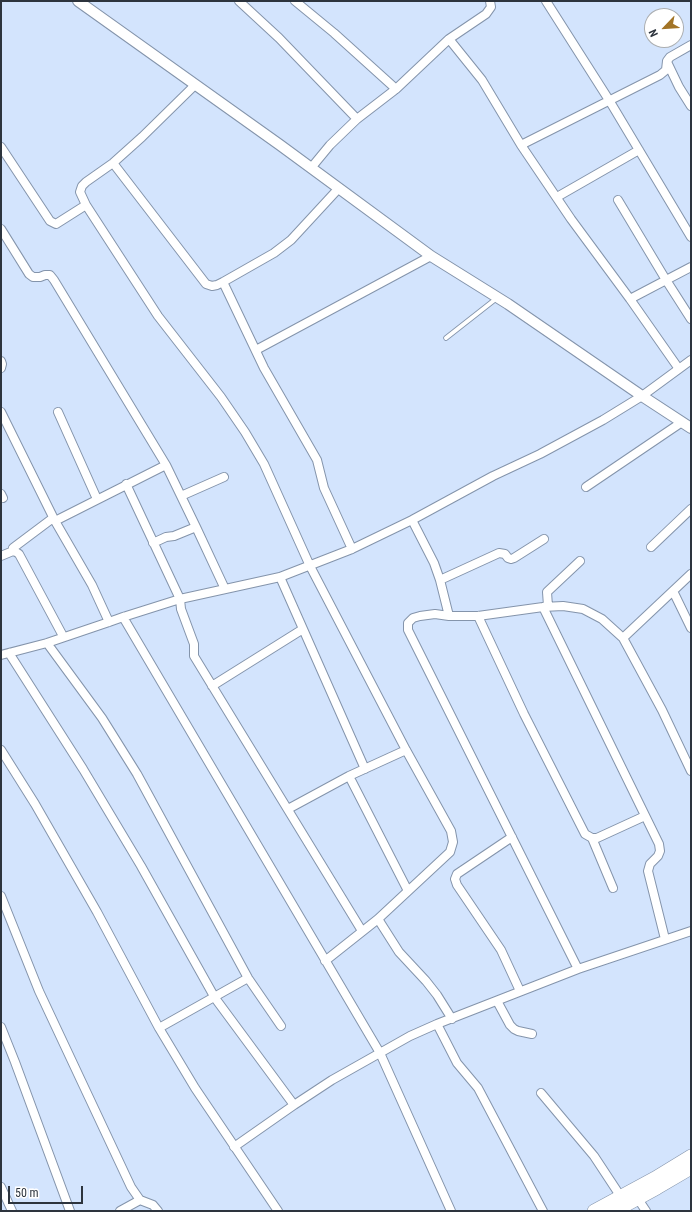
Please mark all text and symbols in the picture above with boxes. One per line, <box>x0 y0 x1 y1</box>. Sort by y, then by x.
north arrow <box>644 8 684 48</box>
text: N <box>646 27 661 39</box>
scale bar <box>10 1178 85 1204</box>
text: 50 m <box>15 1186 39 1200</box>

